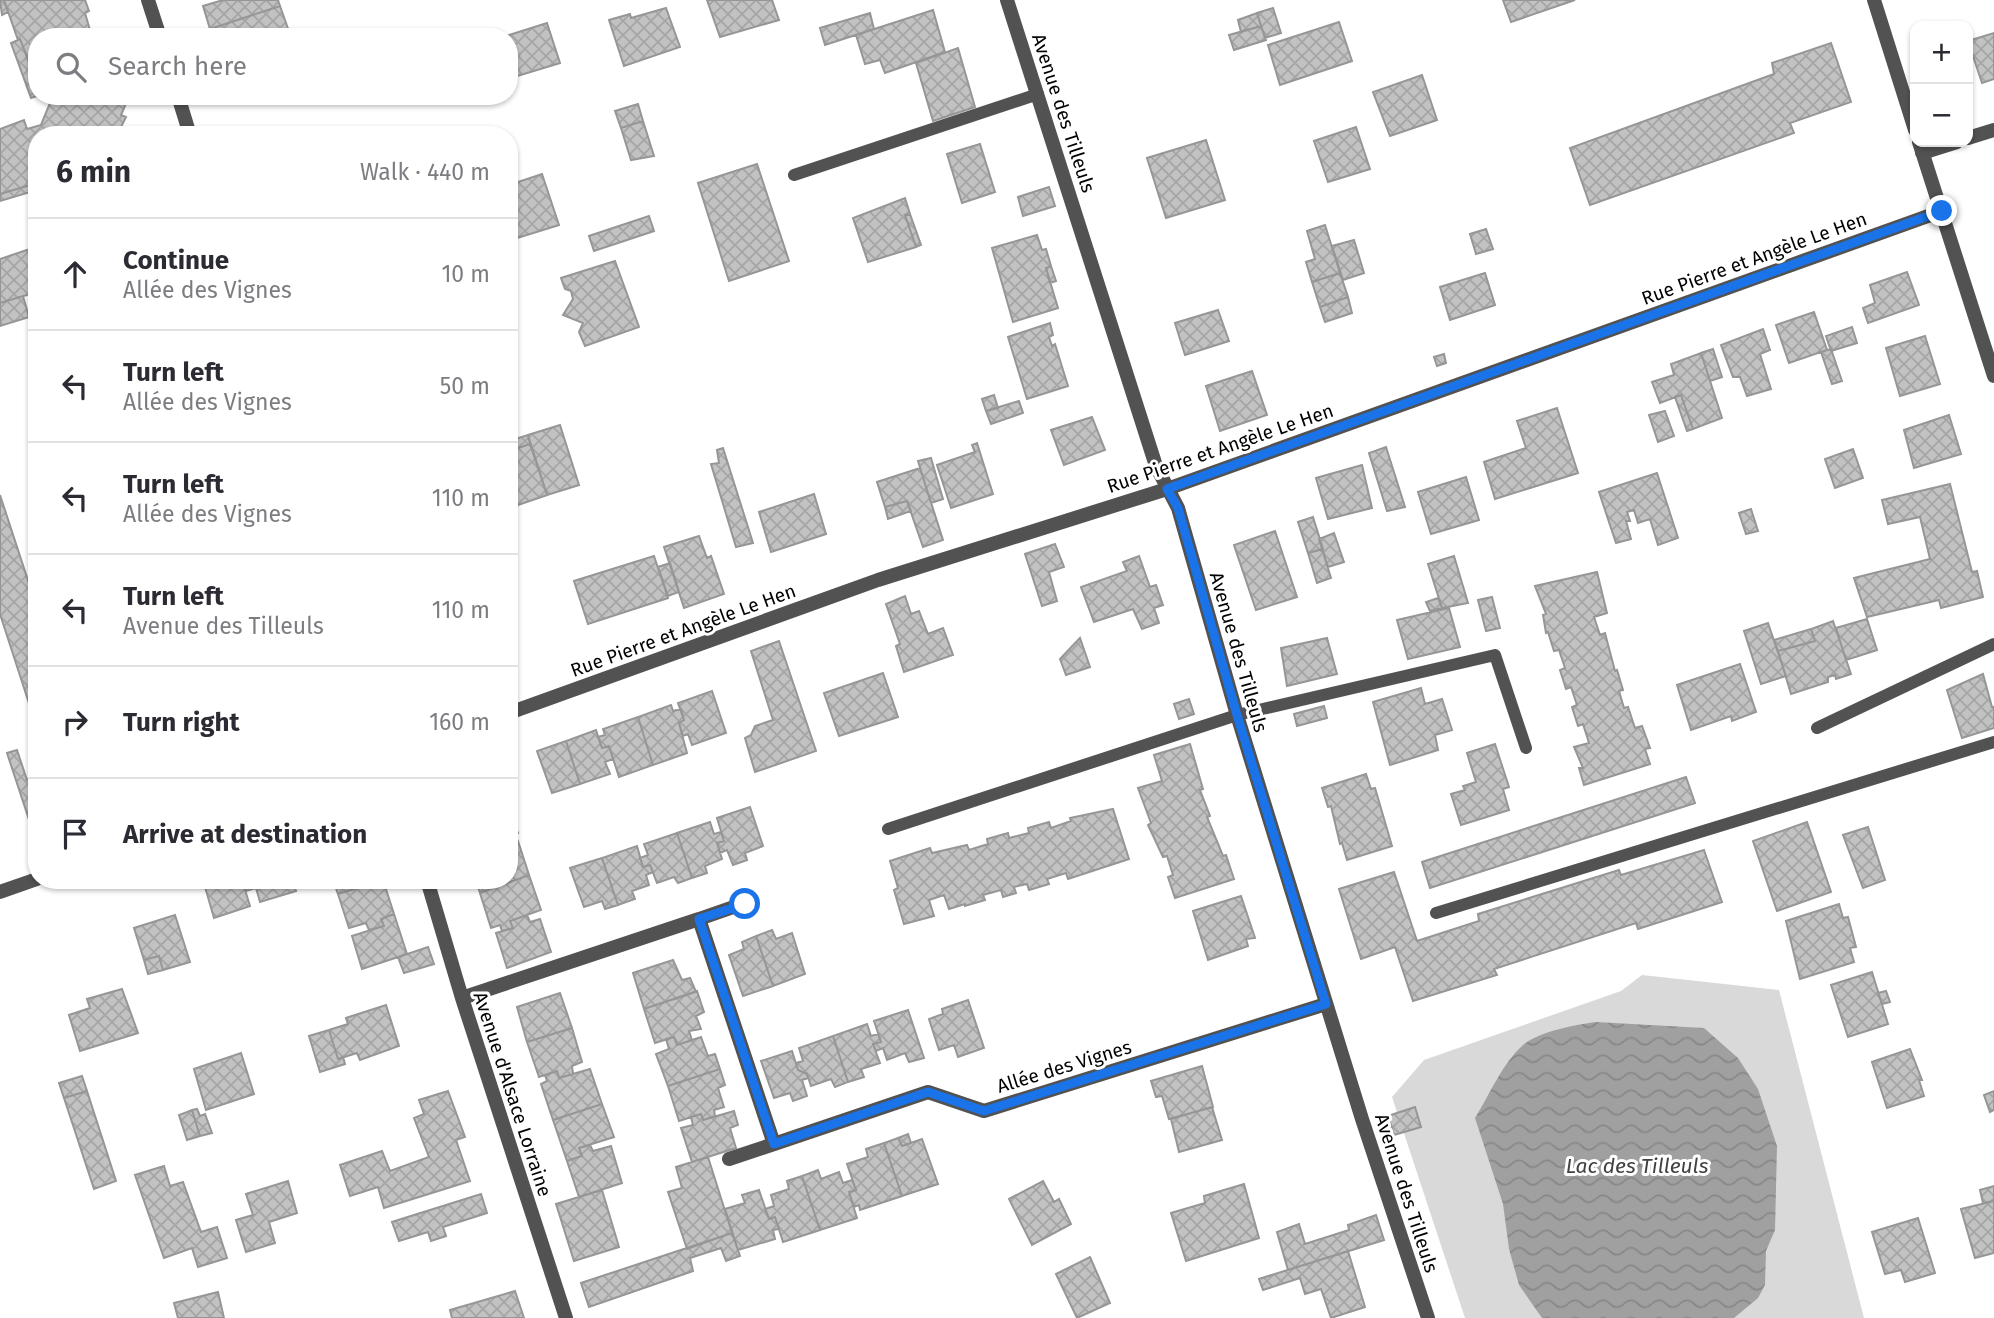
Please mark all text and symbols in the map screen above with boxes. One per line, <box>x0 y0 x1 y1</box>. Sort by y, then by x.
map controls <box>1910 21 1973 147</box>
button: + <box>1910 21 1973 84</box>
search box <box>28 28 518 105</box>
street label: Avenue des Tilleuls <box>1027 31 1100 196</box>
icon: search <box>52 48 90 86</box>
text: Search here <box>108 51 247 82</box>
button: − <box>1910 84 1973 147</box>
text: 6 min <box>56 154 131 190</box>
text: Walk · 440 m <box>360 158 490 186</box>
route end <box>1926 195 1957 226</box>
street label: Rue Pierre et Angèle Le Hen <box>1638 207 1870 310</box>
text: Continue <box>123 245 229 276</box>
icon: ahead <box>56 255 94 293</box>
text: 10 m <box>441 260 490 288</box>
text: Allée des Vignes <box>123 276 292 304</box>
text: Turn left <box>123 357 224 388</box>
icon: left <box>56 367 94 405</box>
text: 50 m <box>440 372 490 400</box>
text: Allée des Vignes <box>123 388 292 416</box>
street label: Rue Pierre et Angèle Le Hen <box>1104 399 1336 498</box>
text: Turn left <box>123 469 224 500</box>
icon: left <box>56 479 94 517</box>
text: 110 m <box>432 484 490 512</box>
text: Allée des Vignes <box>123 500 292 528</box>
street label: Avenue des Tilleuls <box>1205 569 1272 735</box>
street label: Rue Pierre et Angèle Le Hen <box>567 579 799 682</box>
text: Turn left <box>123 581 224 612</box>
icon: left <box>56 591 94 629</box>
text: 110 m <box>432 596 490 624</box>
text: Avenue des Tilleuls <box>123 612 324 640</box>
icon: right <box>56 703 94 741</box>
text: Turn right <box>123 707 240 738</box>
text: 160 m <box>429 708 490 736</box>
icon: arrive <box>56 815 94 853</box>
text: Arrive at destination <box>123 819 367 850</box>
route start <box>729 888 760 919</box>
street label: Avenue d'Alsace Lorraine <box>469 989 557 1199</box>
street label: Allée des Vignes <box>994 1035 1134 1098</box>
street label: Avenue des Tilleuls <box>1370 1111 1443 1276</box>
water label: Lac des Tilleuls <box>1566 1153 1709 1179</box>

